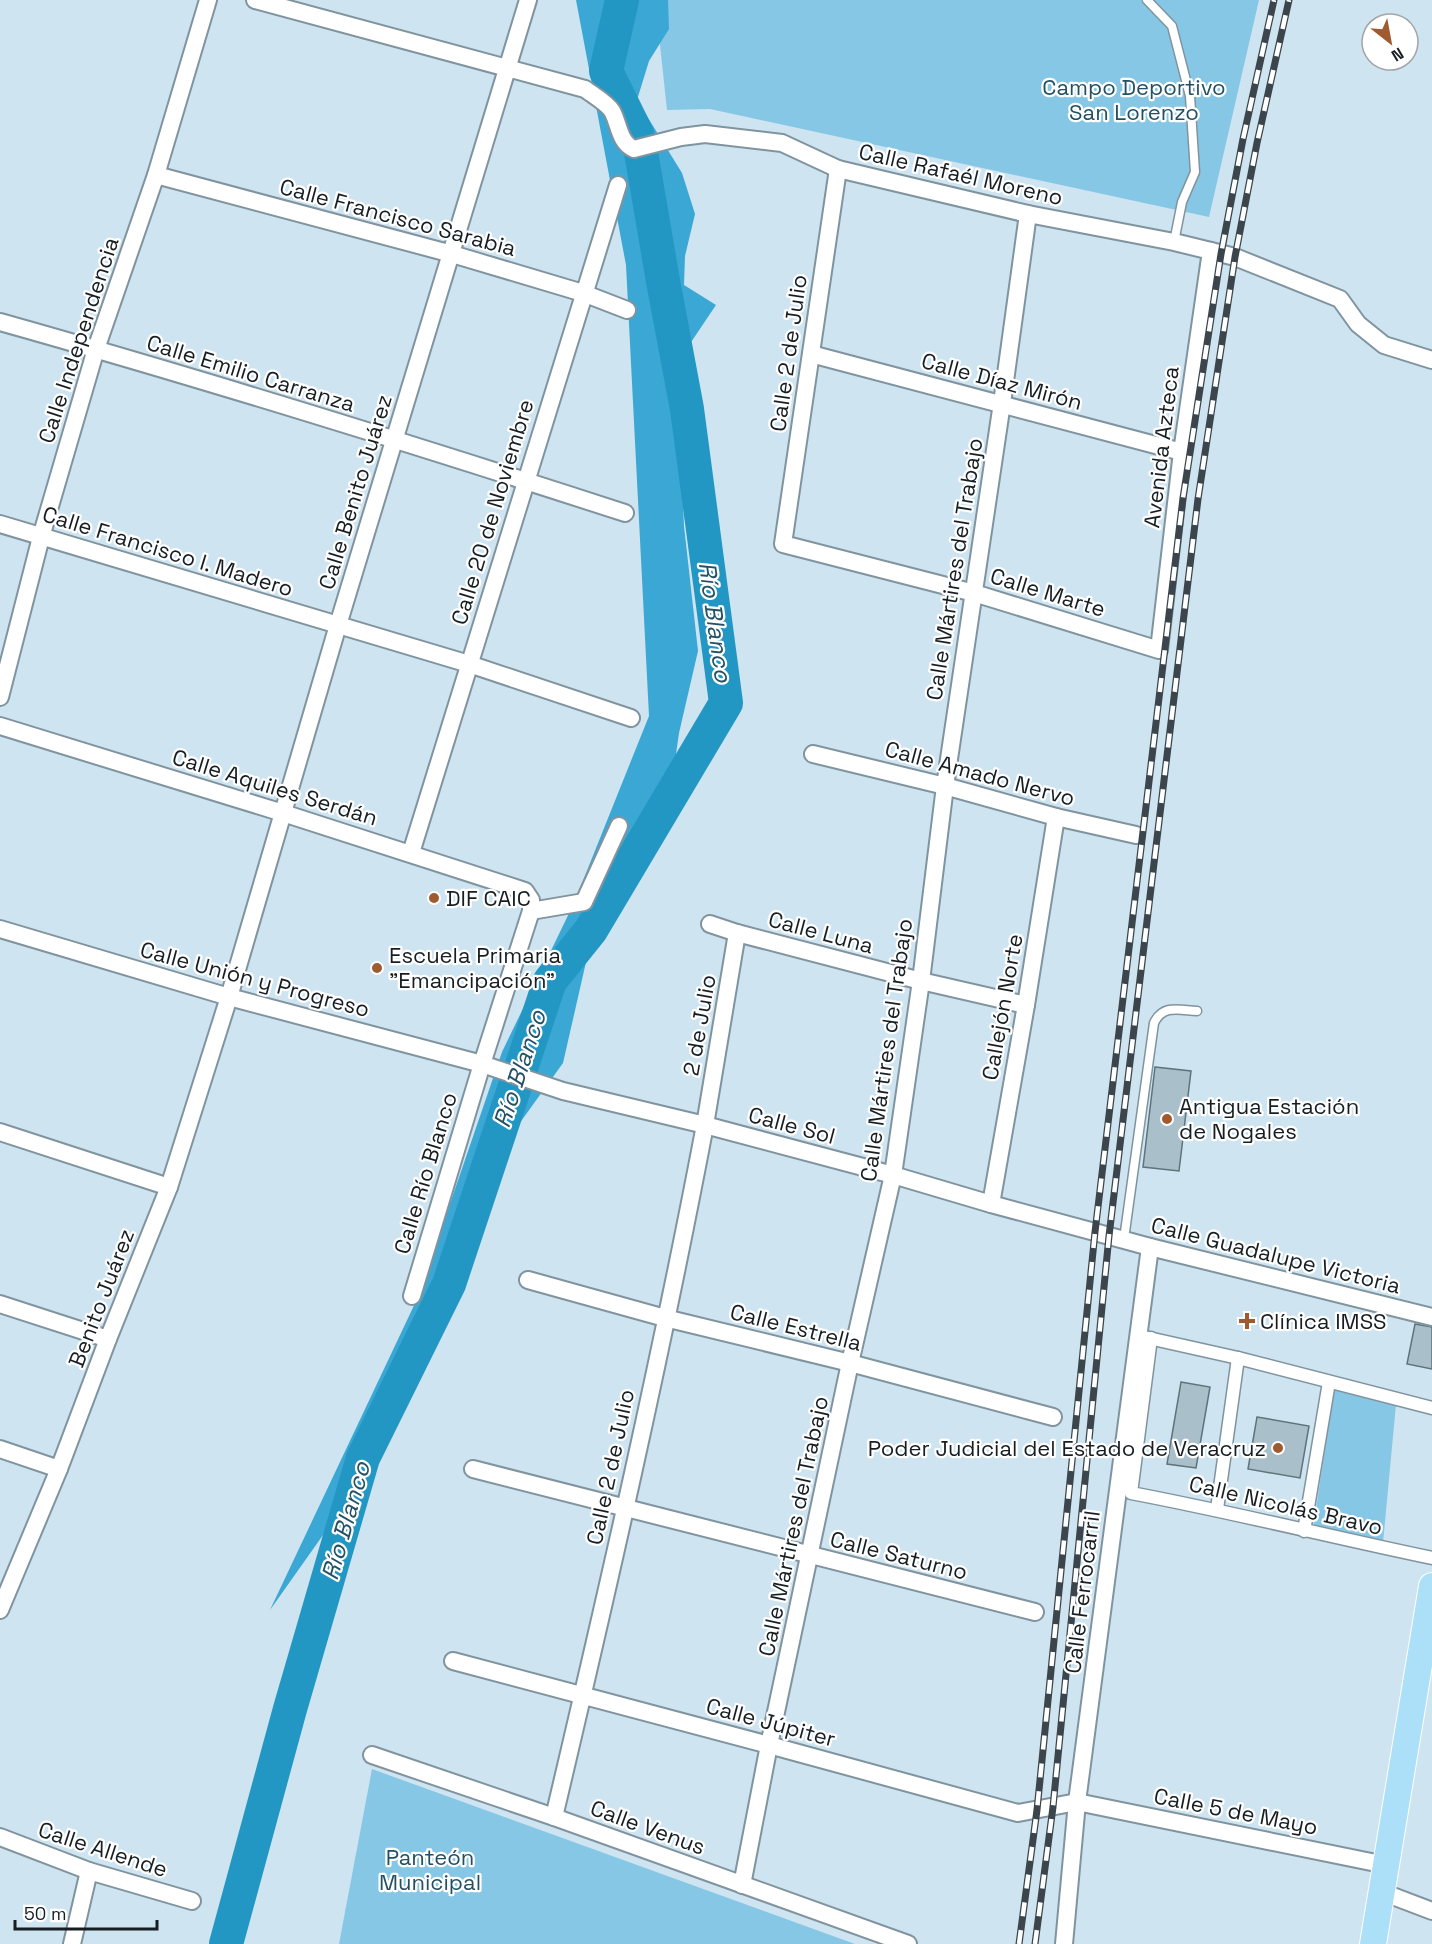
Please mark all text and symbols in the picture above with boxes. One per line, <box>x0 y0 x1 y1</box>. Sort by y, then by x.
north arrow <box>1360 12 1420 72</box>
text: N <box>1387 43 1407 66</box>
park label: Campo Deportivo San Lorenzo <box>1042 73 1226 126</box>
street label: Calle Rafaél Moreno <box>856 137 1066 211</box>
street label: Calle Francisco Sarabia <box>277 172 520 262</box>
street label: Calle Independencia <box>31 233 125 446</box>
street label: Calle 2 de Julio <box>763 273 813 433</box>
street label: Calle Emilio Carranza <box>144 328 359 418</box>
street label: Calle Díaz Mirón <box>919 346 1085 416</box>
street label: Avenida Azteca <box>1137 364 1185 530</box>
street label: Calle Benito Juárez <box>312 391 398 593</box>
street label: Calle 20 de Noviembre <box>444 396 540 628</box>
street label: Calle Mártires del Trabajo <box>919 436 989 702</box>
street label: Calle Francisco I. Madero <box>39 500 297 602</box>
water label: Río Blanco <box>692 560 739 685</box>
street label: Calle Marte <box>987 561 1109 623</box>
street label: Calle Amado Nervo <box>882 734 1078 812</box>
street label: Calle Aquiles Serdán <box>169 742 381 832</box>
place label: DIF CAIC <box>446 884 531 912</box>
marker: DIF CAIC <box>427 891 441 905</box>
street label: Calle Luna <box>765 905 877 960</box>
street label: Calle Mártires del Trabajo <box>854 917 918 1183</box>
street label: Callejón Norte <box>975 932 1029 1082</box>
street label: Calle Unión y Progreso <box>137 935 373 1023</box>
place label: Escuela Primaria "Emancipación" <box>389 941 561 994</box>
marker: Escuela Primaria "Emancipación" <box>370 961 384 975</box>
street label: 2 de Julio <box>676 972 722 1078</box>
water label: Río Blanco <box>486 1005 553 1131</box>
street label: Calle Río Blanco <box>387 1089 463 1257</box>
place label: Antigua Estación de Nogales <box>1179 1092 1359 1145</box>
street label: Calle Sol <box>746 1100 838 1150</box>
marker: Antigua Estación de Nogales <box>1160 1112 1174 1126</box>
street label: Calle Guadalupe Victoria <box>1148 1210 1404 1300</box>
street label: Benito Juárez <box>62 1225 140 1371</box>
street label: Calle Estrella <box>727 1297 865 1357</box>
place label: Clínica IMSS <box>1260 1307 1387 1335</box>
marker: Clínica IMSS <box>1238 1312 1256 1330</box>
street label: Calle 2 de Julio <box>580 1387 640 1547</box>
street label: Calle Mártires del Trabajo <box>752 1393 834 1659</box>
place label: Poder Judicial del Estado de Veracruz <box>868 1434 1266 1462</box>
marker: Poder Judicial del Estado de Veracruz <box>1271 1441 1285 1455</box>
water label: Río Blanco <box>314 1457 377 1584</box>
street label: Calle Nicolás Bravo <box>1187 1469 1385 1541</box>
street label: Calle Ferrocarril <box>1058 1509 1106 1675</box>
street label: Calle Saturno <box>827 1524 971 1586</box>
street label: Calle Júpiter <box>703 1691 839 1753</box>
street label: Calle 5 de Mayo <box>1152 1781 1320 1841</box>
street label: Calle Venus <box>587 1793 709 1861</box>
street label: Calle Allende <box>35 1815 171 1883</box>
park label: Panteón Municipal <box>379 1843 481 1896</box>
scale bar <box>15 1893 158 1931</box>
text: 50 m <box>24 1902 66 1925</box>

